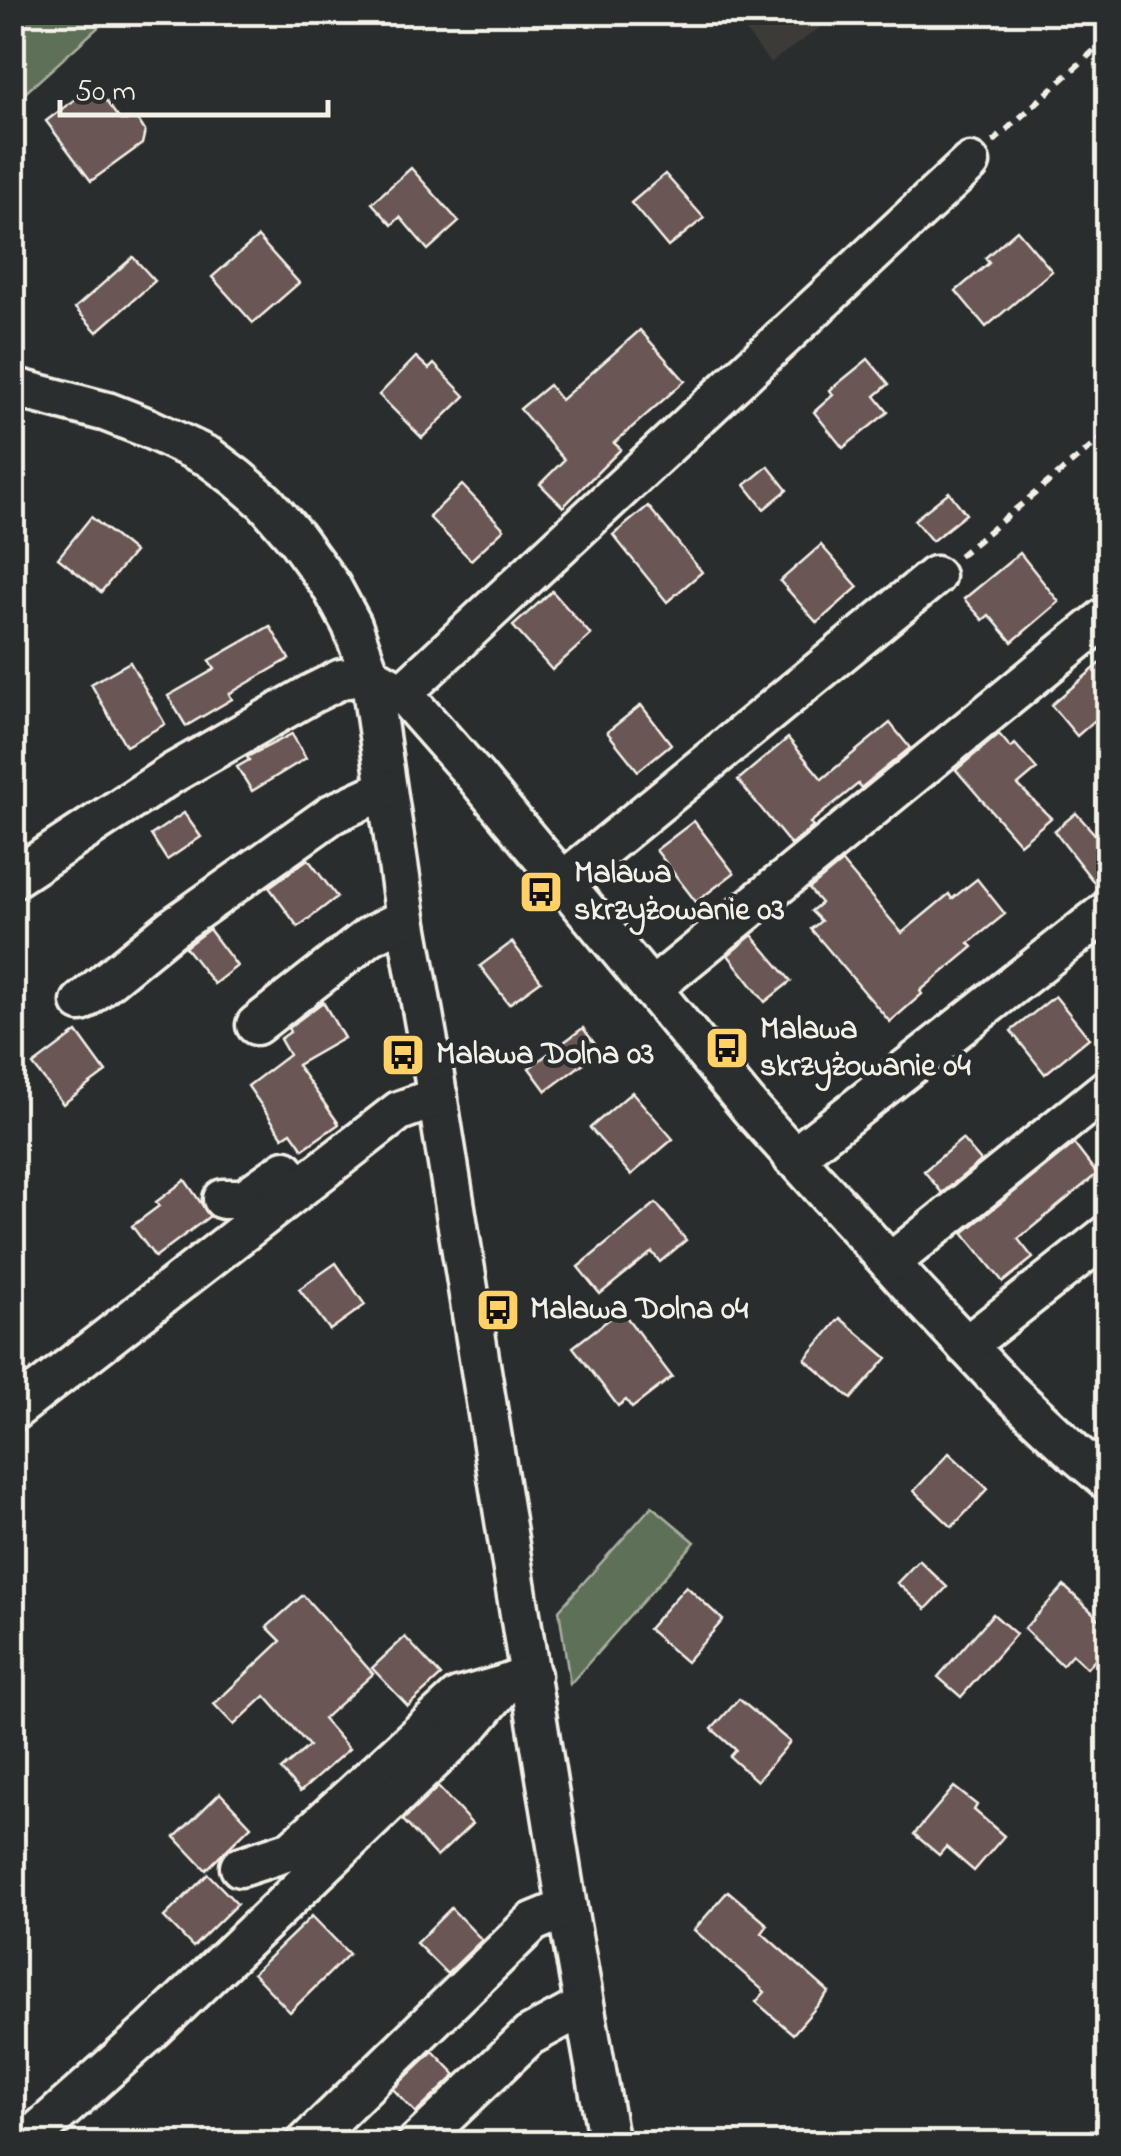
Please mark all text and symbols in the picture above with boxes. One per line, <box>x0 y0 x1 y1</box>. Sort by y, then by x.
scale bar <box>60 55 328 117</box>
text: 50 m <box>75 71 136 115</box>
place label: Malawa skrzyżowanie 03 <box>574 851 785 936</box>
bus stop icon: Malawa skrzyżowanie 03 <box>518 869 564 915</box>
place label: Malawa skrzyżowanie 04 <box>760 1007 971 1092</box>
bus stop icon: Malawa skrzyżowanie 04 <box>704 1025 750 1071</box>
bus stop icon: Malawa Dolna 03 <box>380 1032 426 1078</box>
place label: Malawa Dolna 03 <box>436 1032 654 1079</box>
bus stop icon: Malawa Dolna 04 <box>475 1287 521 1333</box>
place label: Malawa Dolna 04 <box>530 1287 749 1334</box>

